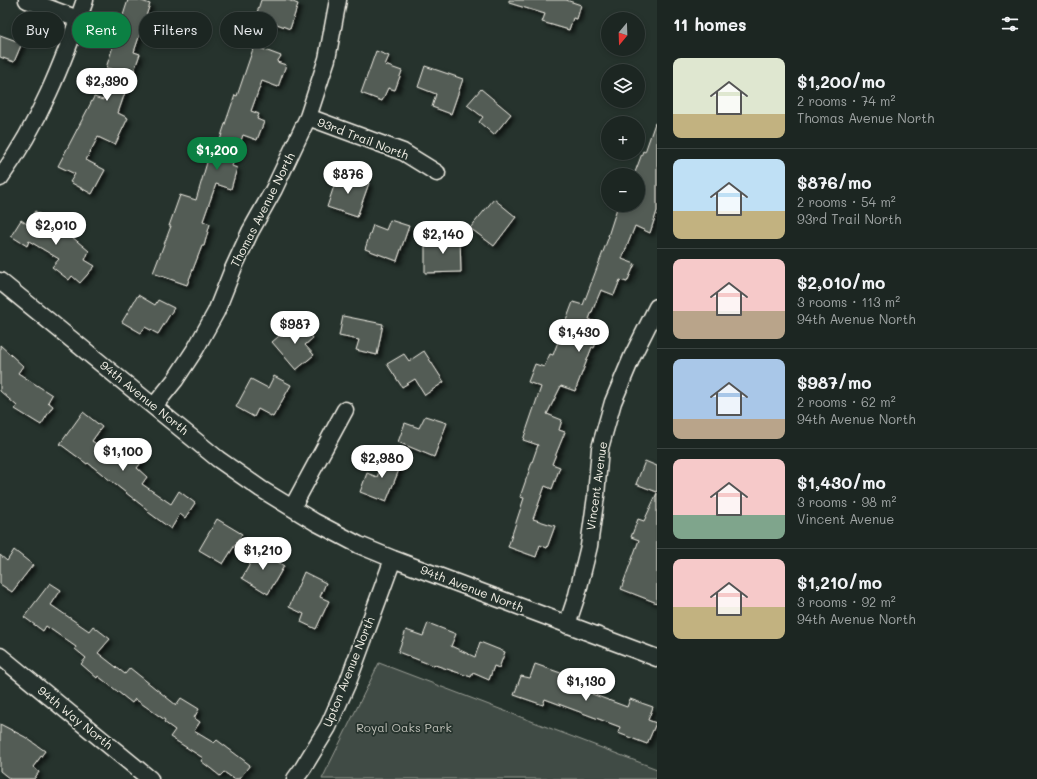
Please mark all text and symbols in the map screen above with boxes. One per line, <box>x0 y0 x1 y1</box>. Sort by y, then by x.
chip: Buy <box>12 12 64 48</box>
chip: Rent <box>72 12 131 48</box>
chip: Filters <box>139 12 212 48</box>
chip: New <box>220 12 277 48</box>
north arrow <box>601 12 645 56</box>
map controls <box>601 12 645 212</box>
text: 11 homes <box>673 13 747 35</box>
icon: filters <box>999 13 1021 35</box>
button: layers <box>601 64 645 108</box>
pin: $2,390 <box>74 68 140 102</box>
text: $1,200/mo <box>797 70 885 92</box>
text: $2,390 <box>85 72 129 89</box>
icon: home <box>705 74 753 122</box>
text: 2 rooms · 74 m² <box>797 92 895 109</box>
text: Thomas Avenue North <box>797 109 934 126</box>
street label: 93rd Trail North <box>316 113 411 163</box>
button: + <box>601 116 645 160</box>
pin: $1,200 <box>184 137 250 171</box>
text: $1,200 <box>196 141 238 158</box>
street label: Thomas Avenue North <box>226 149 298 270</box>
pin: $876 <box>324 161 372 195</box>
text: $876 <box>332 165 364 182</box>
button: − <box>601 168 645 212</box>
text: $876/mo <box>797 171 872 193</box>
icon: home <box>705 175 753 223</box>
text: 2 rooms · 54 m² <box>797 193 896 210</box>
text: 93rd Trail North <box>797 210 901 227</box>
pin: $2,010 <box>23 212 89 246</box>
text: $2,010 <box>35 216 77 233</box>
pin: $2,140 <box>410 221 476 255</box>
text: $2,140 <box>422 225 464 242</box>
text: $2,010/mo <box>797 271 885 293</box>
icon: home <box>705 275 753 323</box>
text: 3 rooms · 113 m² <box>797 293 900 310</box>
text: 94th Avenue North <box>797 310 916 327</box>
pin: $987 <box>271 311 319 345</box>
text: $987 <box>279 315 311 332</box>
pin: $1,430 <box>546 319 612 353</box>
text: $1,430 <box>558 323 600 340</box>
street label: 94th Avenue North <box>97 357 192 438</box>
text: $987/mo <box>797 371 871 393</box>
icon: home <box>705 375 753 423</box>
text: 2 rooms · 62 m² <box>797 393 896 410</box>
text: 94th Avenue North <box>797 410 916 427</box>
pin: $1,100 <box>90 438 156 472</box>
street label: Vincent Avenue <box>582 440 610 531</box>
text: $1,100 <box>103 442 143 459</box>
pin: $2,980 <box>349 445 415 479</box>
text: $2,980 <box>360 449 404 466</box>
text: $1,430/mo <box>797 471 886 493</box>
icon: home <box>705 475 753 523</box>
text: 3 rooms · 98 m² <box>797 493 896 510</box>
text: Vincent Avenue <box>797 510 894 527</box>
pin: $1,210 <box>230 537 296 571</box>
text: $1,210 <box>243 541 283 558</box>
street label: 94th Avenue North <box>418 561 527 615</box>
text: $1,210/mo <box>797 571 882 593</box>
icon: home <box>705 575 753 623</box>
text: 3 rooms · 92 m² <box>797 593 896 610</box>
text: 94th Avenue North <box>797 610 916 627</box>
street label: Upton Avenue North <box>319 614 378 729</box>
pin: $1,130 <box>553 668 619 702</box>
text: $1,130 <box>566 672 606 689</box>
street label: 94th Way North <box>35 682 117 753</box>
park label: Royal Oaks Park <box>356 719 452 735</box>

